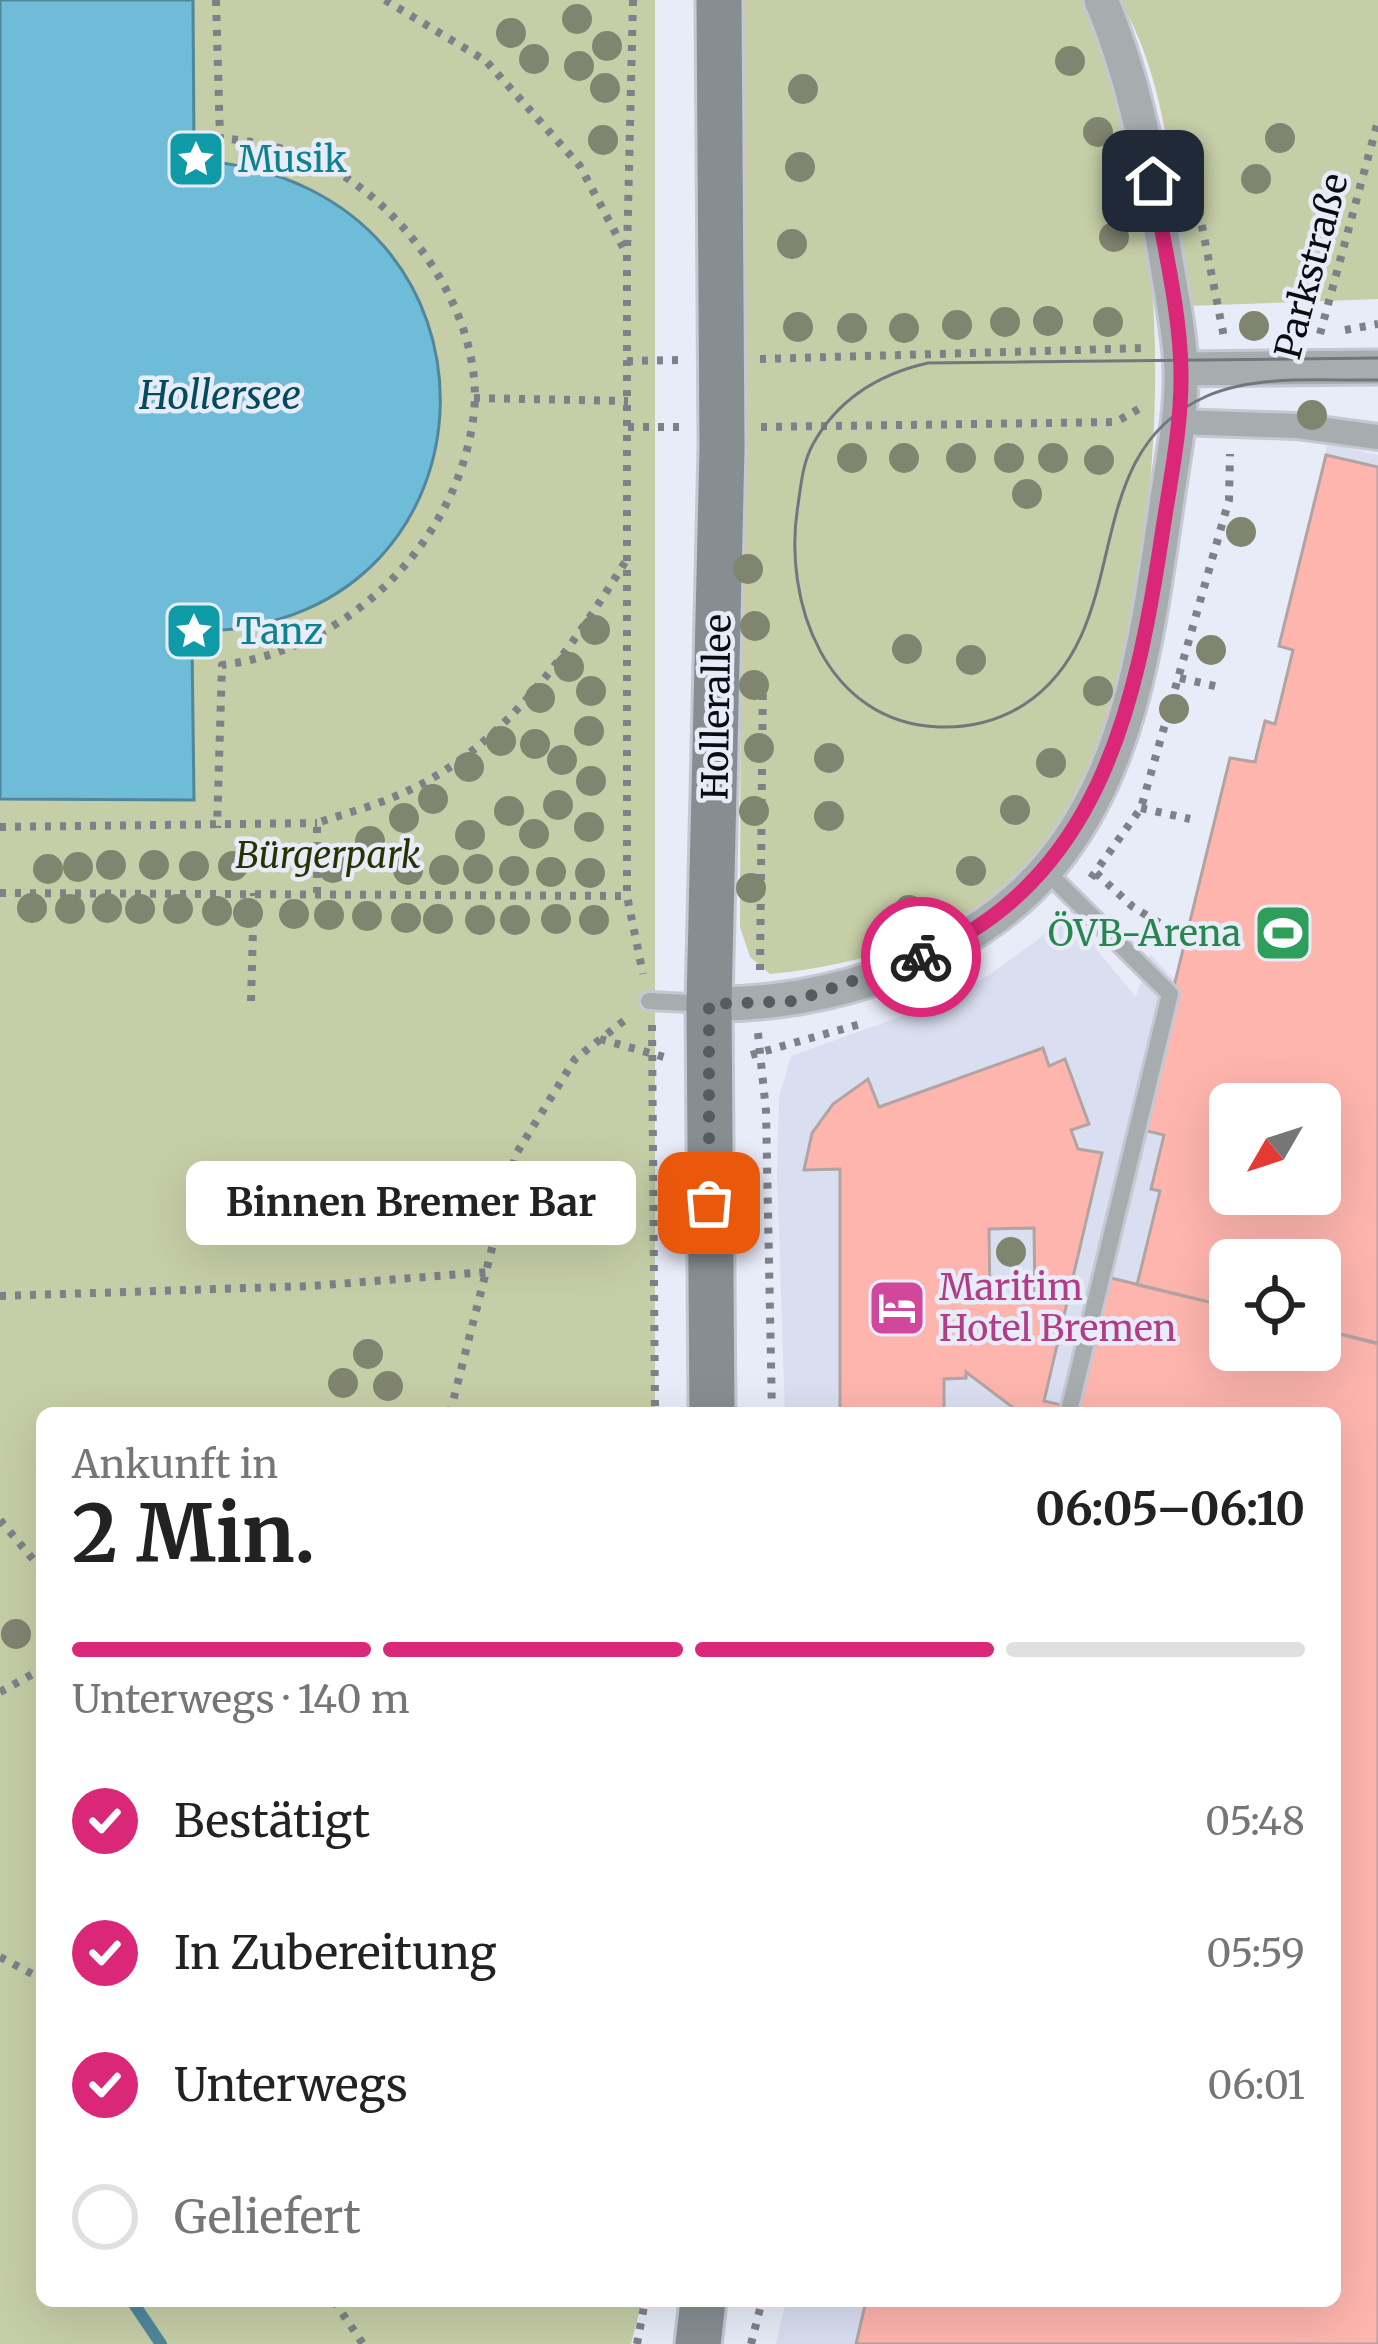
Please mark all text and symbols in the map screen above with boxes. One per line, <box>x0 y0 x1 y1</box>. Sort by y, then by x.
place icon: Musik <box>165 128 227 190</box>
pin <box>1102 130 1204 232</box>
place label: Musik <box>238 137 347 182</box>
icon: home <box>1120 148 1186 214</box>
street label: Parkstraße <box>1265 169 1358 364</box>
water label: Hollersee <box>138 371 301 420</box>
place icon: Tanz <box>163 600 225 662</box>
place label: Tanz <box>236 609 323 654</box>
street label: Hollerallee <box>692 614 741 800</box>
park label: Bürgerpark <box>236 833 421 878</box>
courier <box>861 897 981 1017</box>
sports icon: ÖVB-Arena <box>1252 902 1314 964</box>
place label: ÖVB-Arena <box>1048 910 1241 956</box>
icon: bike <box>888 924 954 990</box>
north arrow <box>1209 1083 1341 1215</box>
map controls <box>1209 1083 1341 1371</box>
pin <box>658 1152 760 1254</box>
callout: Binnen Bremer Bar <box>187 1161 637 1245</box>
icon: bag <box>676 1170 742 1236</box>
text: Binnen Bremer Bar <box>226 1178 596 1227</box>
button: locate <box>1209 1239 1341 1371</box>
place label: Maritim Hotel Bremen <box>939 1265 1177 1351</box>
hotel icon: Maritim Hotel Bremen <box>866 1277 928 1339</box>
text: Ankunft in <box>72 1440 278 1489</box>
text: 06:05–06:10 <box>1035 1481 1305 1537</box>
text: 2 Min. <box>72 1485 316 1583</box>
text: Unterwegs · 140 m <box>72 1675 410 1724</box>
icon: check <box>72 1788 138 1854</box>
text: Bestätigt <box>174 1793 370 1849</box>
text: 05:48 <box>1205 1797 1305 1846</box>
icon: check <box>72 1920 138 1986</box>
text: In Zubereitung <box>174 1925 496 1981</box>
text: 05:59 <box>1206 1929 1305 1978</box>
icon: check <box>72 2052 138 2118</box>
text: Unterwegs <box>174 2057 408 2113</box>
text: 06:01 <box>1207 2061 1305 2110</box>
text: Geliefert <box>174 2189 361 2245</box>

